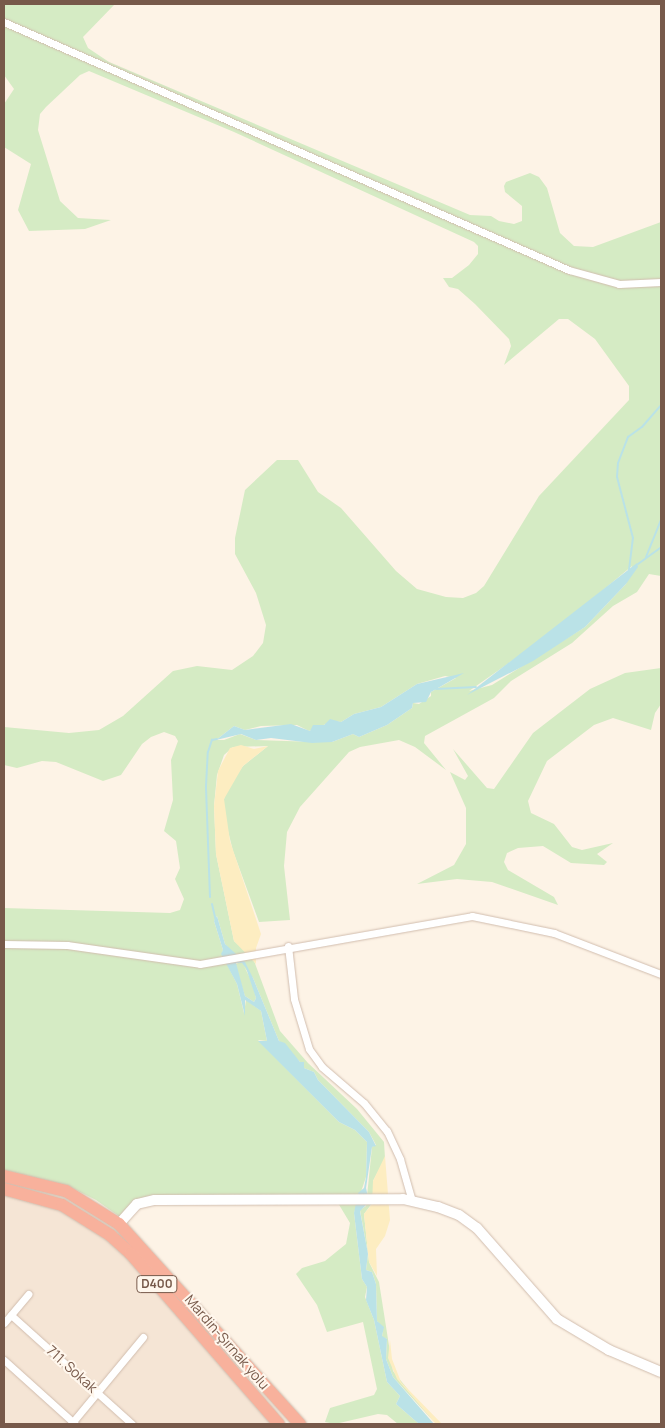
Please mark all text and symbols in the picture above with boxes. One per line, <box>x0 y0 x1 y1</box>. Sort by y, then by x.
road number: D400 <box>136 1274 178 1294</box>
street label: Mardin-Şırnak yolu <box>181 1291 273 1393</box>
street label: 711. Sokak <box>43 1342 101 1396</box>

